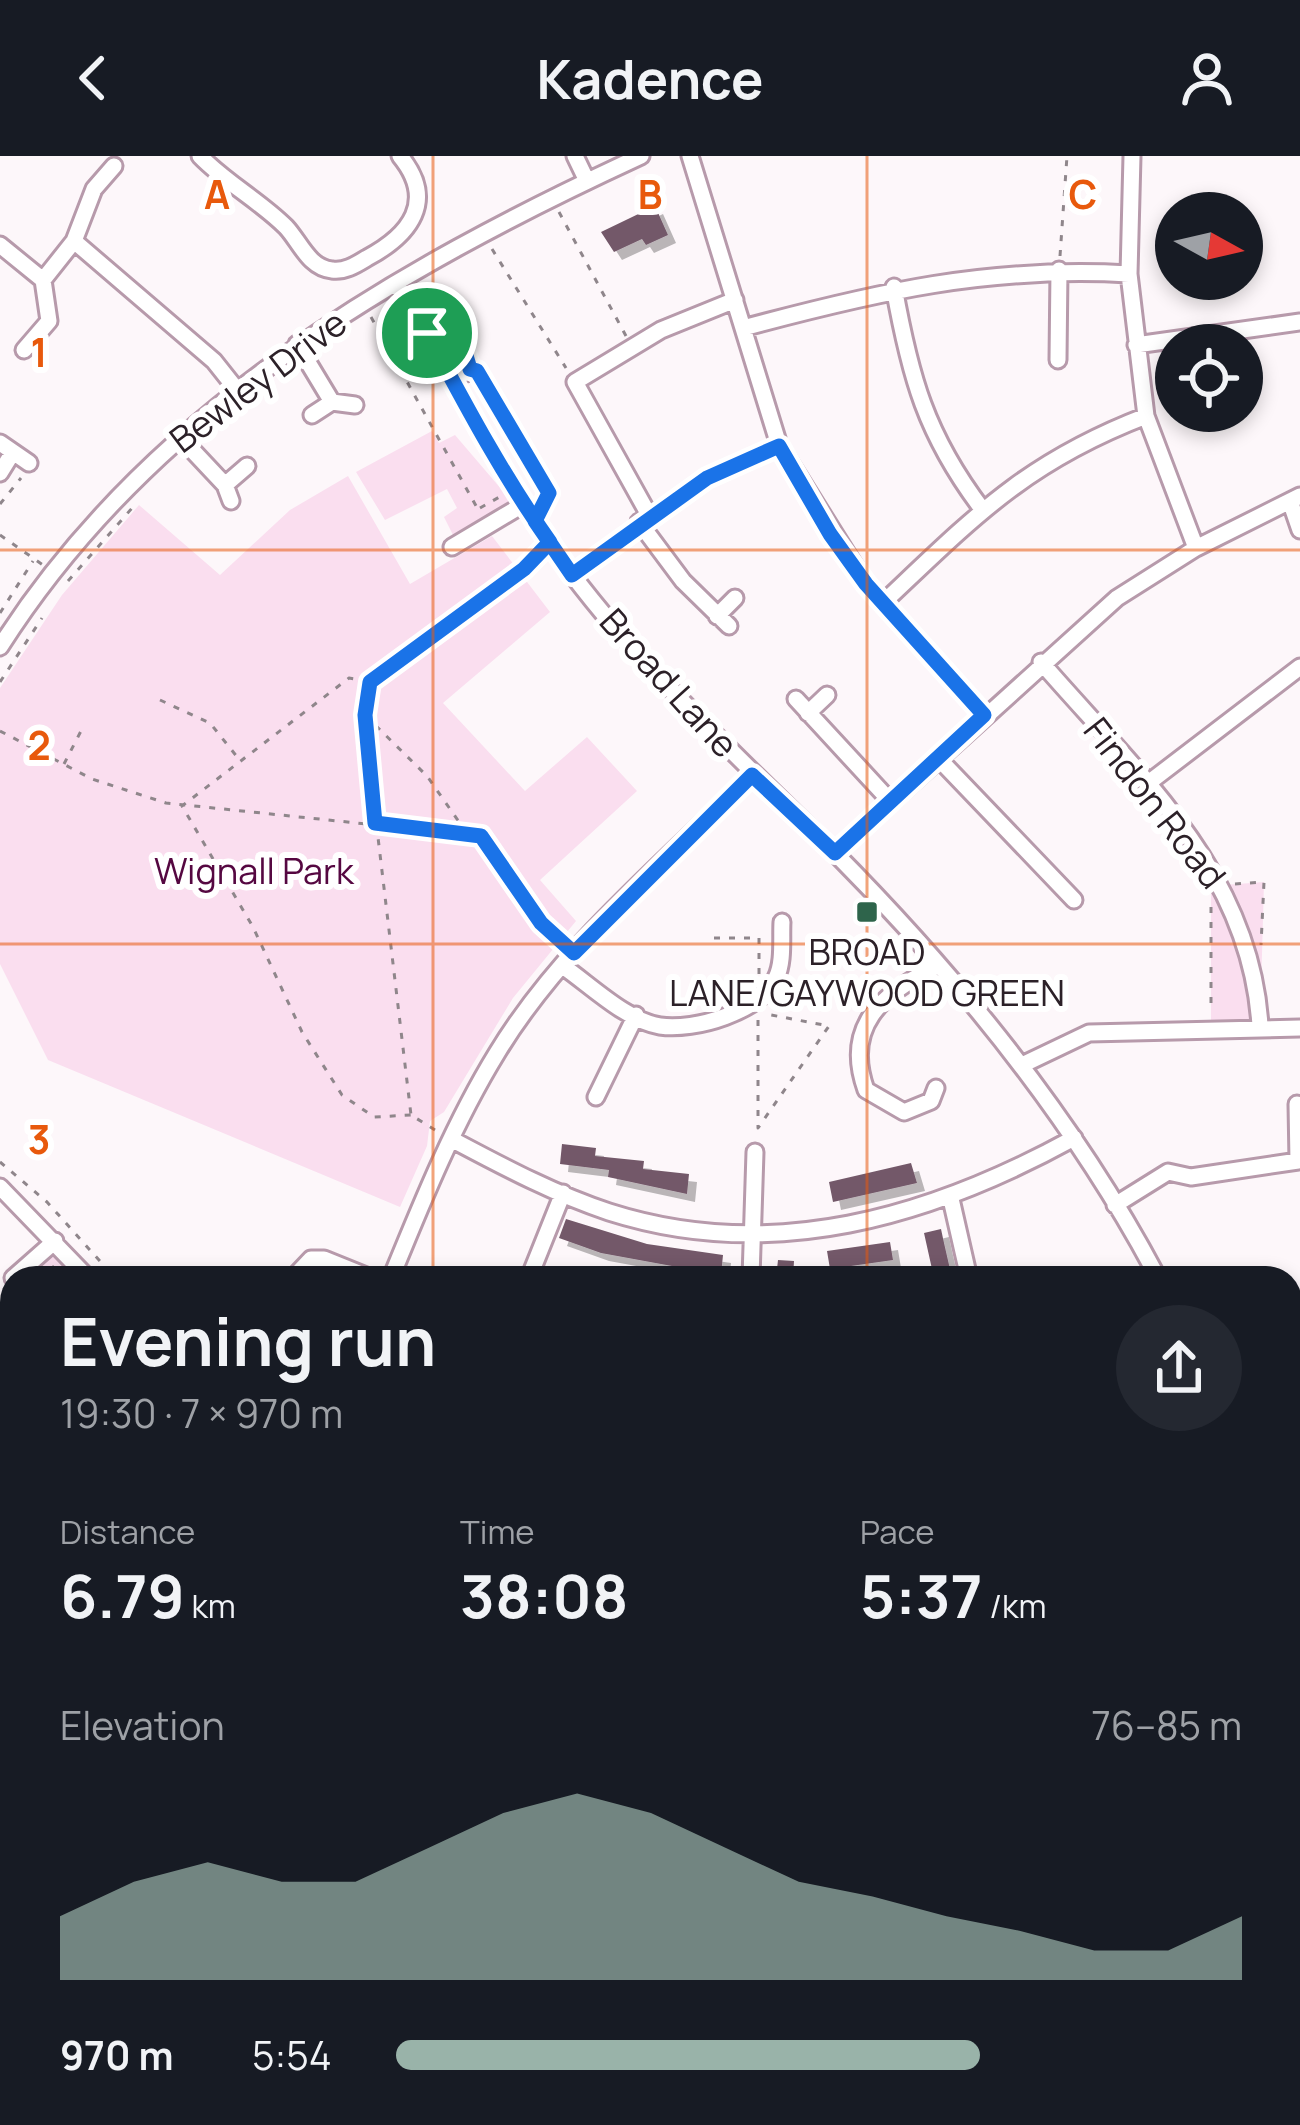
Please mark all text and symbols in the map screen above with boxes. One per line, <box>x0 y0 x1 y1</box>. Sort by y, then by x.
text: Kadence <box>536 41 764 115</box>
icon: back <box>60 45 126 111</box>
icon: person <box>1174 45 1240 111</box>
text: A <box>204 167 230 221</box>
text: B <box>638 167 662 221</box>
text: C <box>1069 167 1097 221</box>
north arrow <box>1155 192 1263 300</box>
map controls <box>1155 192 1263 432</box>
pin <box>376 282 478 384</box>
street label: Bewley Drive <box>159 298 356 463</box>
icon: arrive <box>394 300 460 366</box>
button: locate <box>1155 324 1263 432</box>
text: 1 <box>30 325 48 379</box>
street label: Broad Lane <box>589 597 750 768</box>
street label: Findon Road <box>1073 707 1238 898</box>
text: 2 <box>27 718 51 772</box>
park label: Wignall Park <box>154 846 355 895</box>
marker: BROAD LANE/GAYWOOD GREEN <box>854 899 880 925</box>
place label: BROAD LANE/GAYWOOD GREEN <box>669 927 1065 1017</box>
text: 3 <box>28 1112 50 1166</box>
text: Evening run <box>60 1296 436 1386</box>
button: share <box>1116 1305 1242 1431</box>
text: 19:30 · 7 × 970 m <box>60 1386 343 1440</box>
text: Distance <box>60 1509 195 1554</box>
text: Time <box>460 1509 535 1554</box>
text: Pace <box>860 1509 935 1554</box>
text: 6.79 <box>60 1554 185 1636</box>
text: 38:08 <box>460 1554 628 1636</box>
text: 5:37 <box>860 1554 983 1636</box>
text: km <box>185 1583 236 1628</box>
text: /km <box>983 1583 1046 1628</box>
text: Elevation <box>60 1698 225 1752</box>
text: 76–85 m <box>1091 1698 1242 1752</box>
text: 970 m <box>60 2028 173 2082</box>
text: 5:54 <box>252 2028 332 2082</box>

